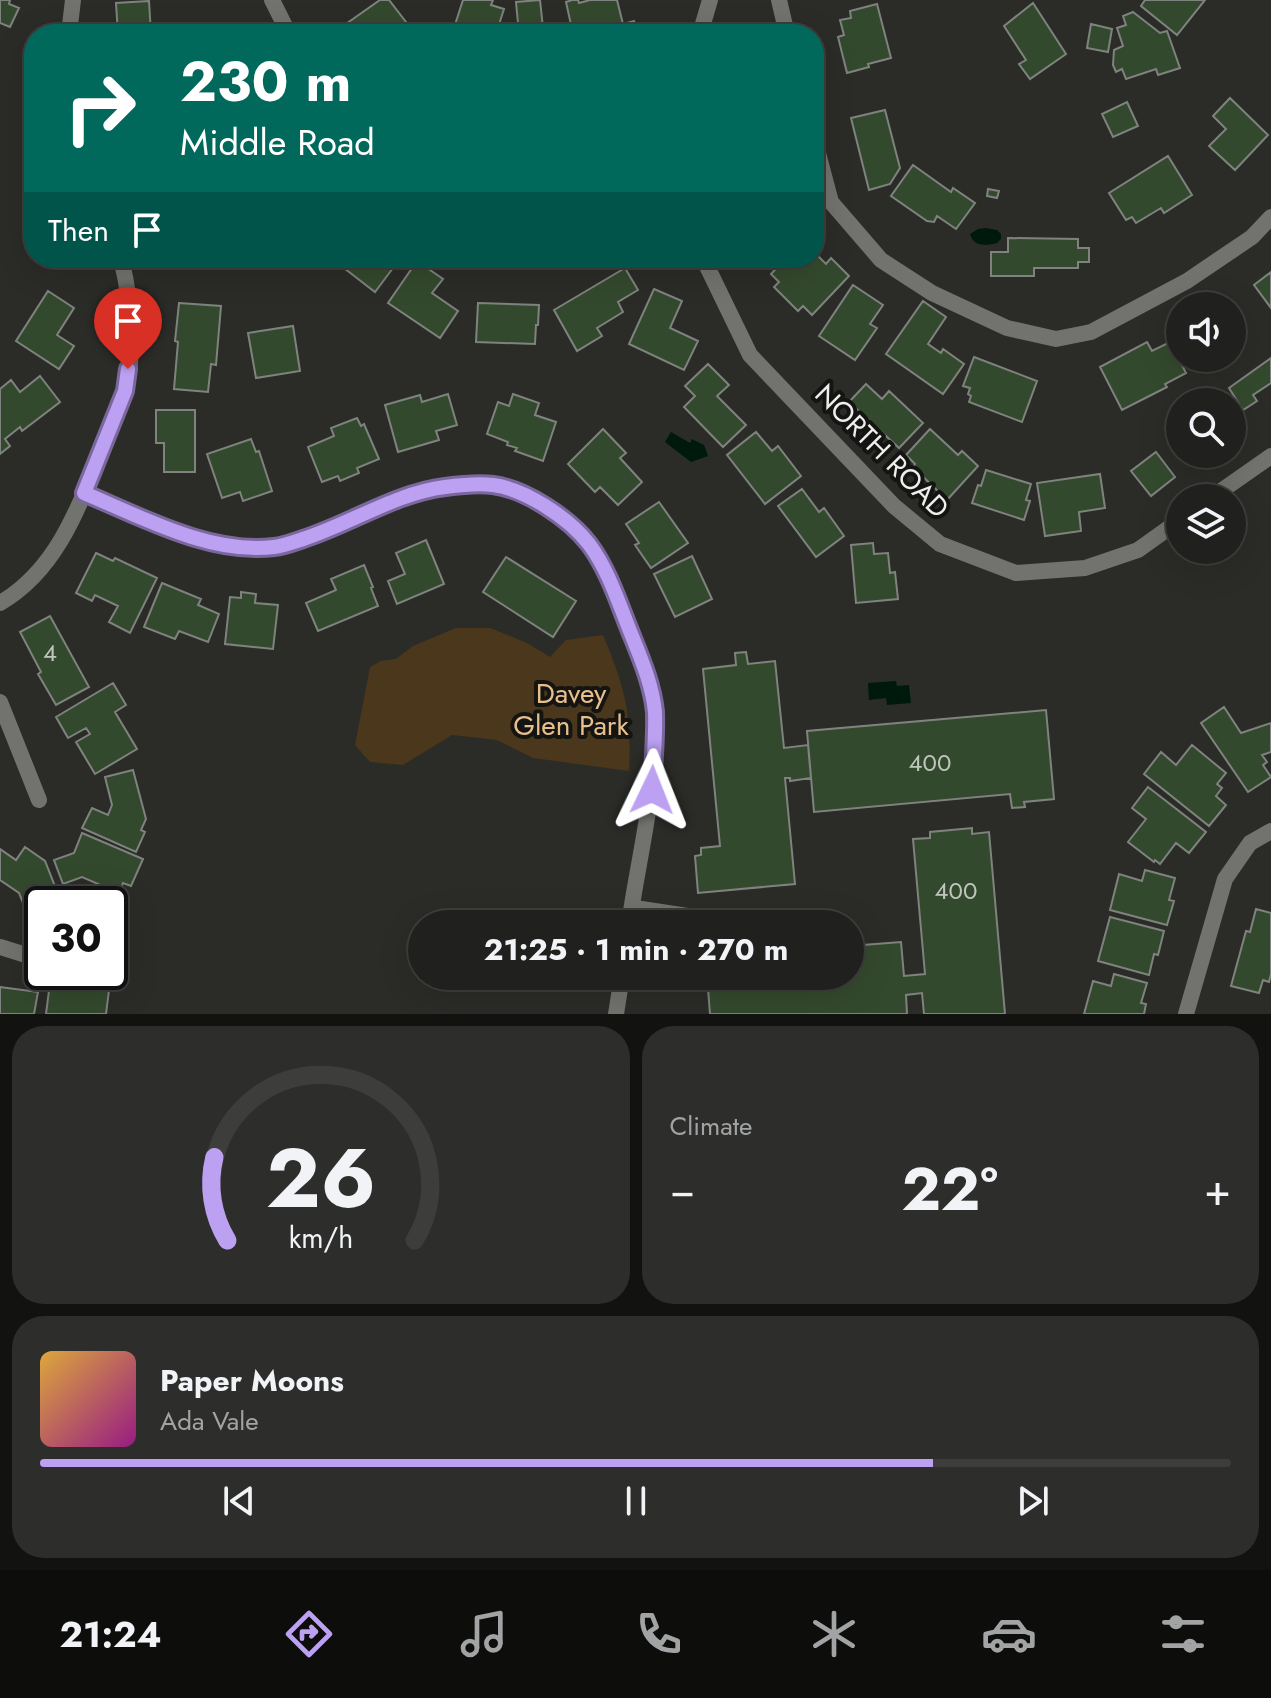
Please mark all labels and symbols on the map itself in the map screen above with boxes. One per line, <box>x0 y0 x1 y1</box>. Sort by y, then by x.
pin <box>94 287 162 369</box>
street label: NORTH ROAD <box>805 374 959 528</box>
house number: 4 <box>43 635 57 670</box>
park label: Davey Glen Park <box>513 673 629 746</box>
house number: 400 <box>909 745 951 780</box>
position arrow <box>610 748 694 832</box>
house number: 400 <box>935 873 977 908</box>
speed limit sign: 30 <box>24 886 128 990</box>

